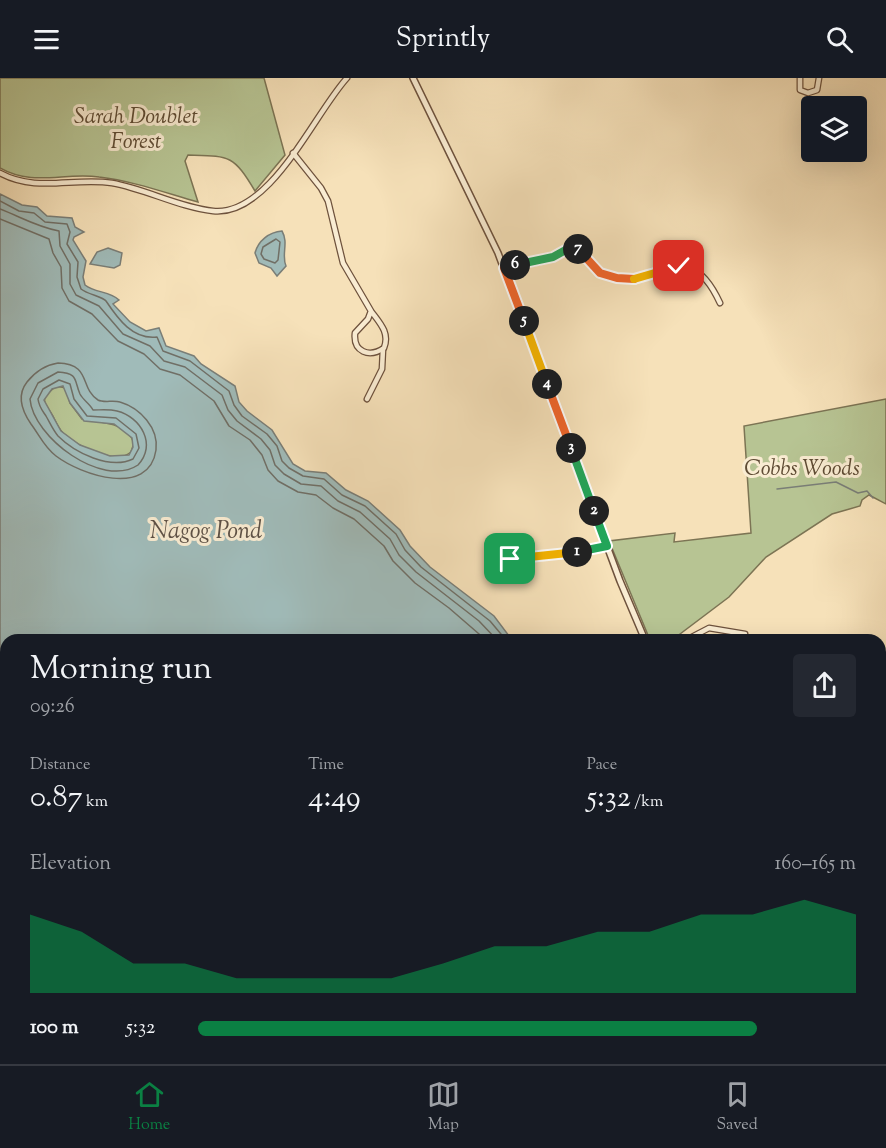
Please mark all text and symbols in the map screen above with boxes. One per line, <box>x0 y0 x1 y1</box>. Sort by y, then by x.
text: Sprintly <box>396 20 490 59</box>
icon: menu <box>30 23 63 56</box>
icon: search <box>823 23 856 56</box>
map controls <box>801 96 867 162</box>
button: layers <box>801 96 867 162</box>
park label: Sarah Doublet Forest <box>74 102 198 159</box>
pin: 7 <box>563 234 593 264</box>
text: 7 <box>574 237 582 260</box>
pin <box>653 240 704 291</box>
icon: check <box>662 249 695 282</box>
pin: 6 <box>500 250 530 280</box>
text: 6 <box>511 253 519 276</box>
pin: 5 <box>509 306 539 336</box>
text: 5 <box>521 309 527 332</box>
pin: 4 <box>532 369 562 399</box>
text: 4 <box>543 372 551 395</box>
pin: 3 <box>556 433 586 463</box>
text: 3 <box>568 436 574 459</box>
park label: Cobbs Woods <box>744 454 860 486</box>
pin: 2 <box>579 496 609 526</box>
text: 2 <box>590 499 598 522</box>
water label: Nagog Pond <box>150 515 262 549</box>
pin <box>484 533 535 584</box>
pin: 1 <box>562 537 592 567</box>
text: 1 <box>574 540 580 563</box>
icon: arrive <box>493 542 526 575</box>
text: Morning run <box>30 646 212 694</box>
button: share <box>793 654 856 717</box>
text: 09:26 <box>30 693 75 722</box>
text: Distance <box>30 754 90 777</box>
text: Time <box>308 754 344 777</box>
text: Pace <box>587 754 617 777</box>
text: 0.87 <box>30 777 83 820</box>
text: 4:49 <box>308 777 361 820</box>
text: 5:32 <box>587 777 631 820</box>
text: km <box>83 791 108 814</box>
text: /km <box>631 791 663 814</box>
text: Elevation <box>30 850 111 879</box>
text: 160–165 m <box>775 850 856 879</box>
text: 100 m <box>30 1014 79 1043</box>
text: 5:32 <box>126 1014 155 1043</box>
tab: Home <box>128 1078 170 1137</box>
tab: Map <box>427 1078 460 1137</box>
tab: Saved <box>717 1078 758 1137</box>

